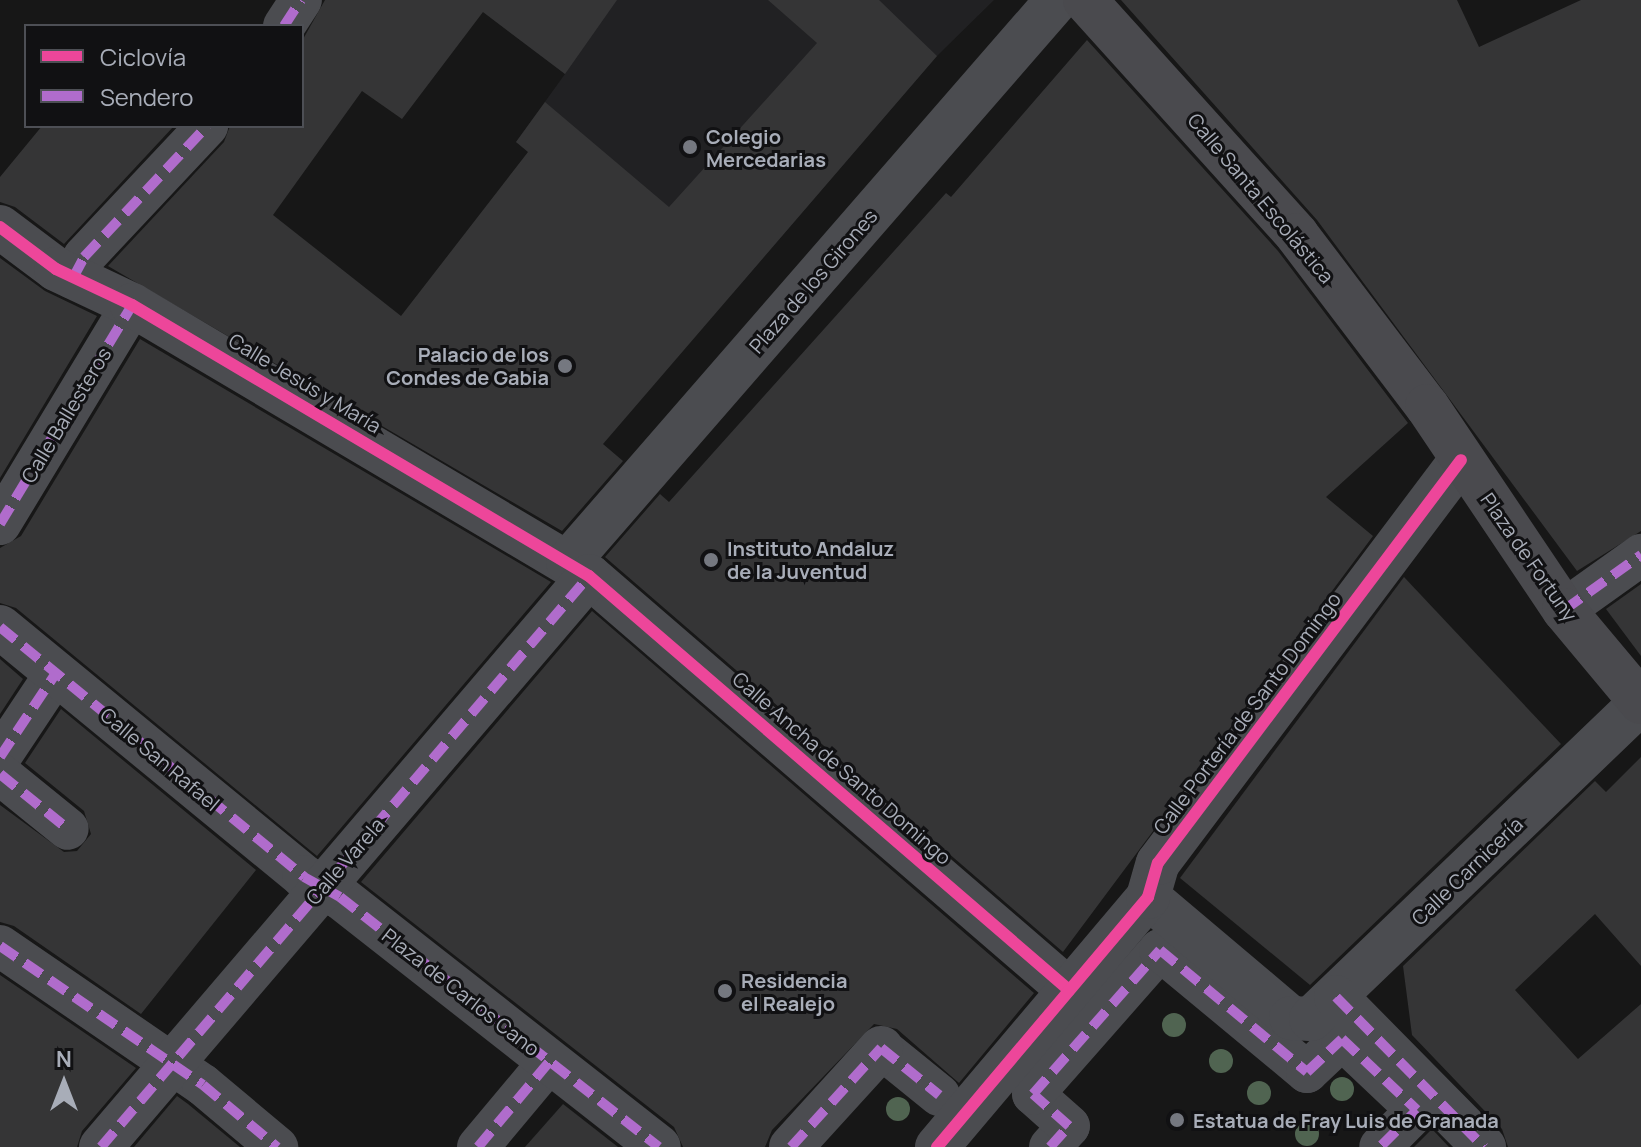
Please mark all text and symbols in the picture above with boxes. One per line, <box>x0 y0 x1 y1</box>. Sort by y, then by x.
legend <box>24 24 304 128</box>
text: Ciclovía <box>100 40 186 73</box>
text: Sendero <box>100 80 194 113</box>
street label: Calle Santa Escolástica <box>1183 108 1339 288</box>
place label: Colegio Mercedarias <box>706 124 826 171</box>
marker: Colegio Mercedarias <box>681 138 699 156</box>
street label: Plaza de los Girones <box>744 204 882 358</box>
street label: Calle Jesús y María <box>224 328 386 438</box>
place label: Palacio de los Condes de Gabia <box>386 342 549 389</box>
street label: Calle Ballesteros <box>16 343 116 487</box>
marker: Palacio de los Condes de Gabia <box>556 357 574 375</box>
street label: Plaza de Fortuny <box>1476 488 1582 626</box>
place label: Instituto Andaluz de la Juventud <box>727 536 894 583</box>
marker: Instituto Andaluz de la Juventud <box>702 551 720 569</box>
street label: Calle Portería de Santo Domingo <box>1148 587 1346 839</box>
street label: Calle Ancha de Santo Domingo <box>728 667 956 869</box>
street label: Calle San Rafael <box>96 702 224 816</box>
street label: Calle Carnicería <box>1406 812 1528 930</box>
street label: Calle Varela <box>301 813 389 909</box>
street label: Plaza de Carlos Cano <box>378 923 544 1061</box>
place label: Residencia el Realejo <box>741 968 847 1015</box>
marker: Residencia el Realejo <box>716 982 734 1000</box>
north arrow <box>24 1043 104 1123</box>
text: N <box>56 1044 72 1074</box>
place label: Estatua de Fray Luis de Granada <box>1193 1108 1499 1132</box>
marker: Estatua de Fray Luis de Granada <box>1168 1111 1186 1129</box>

